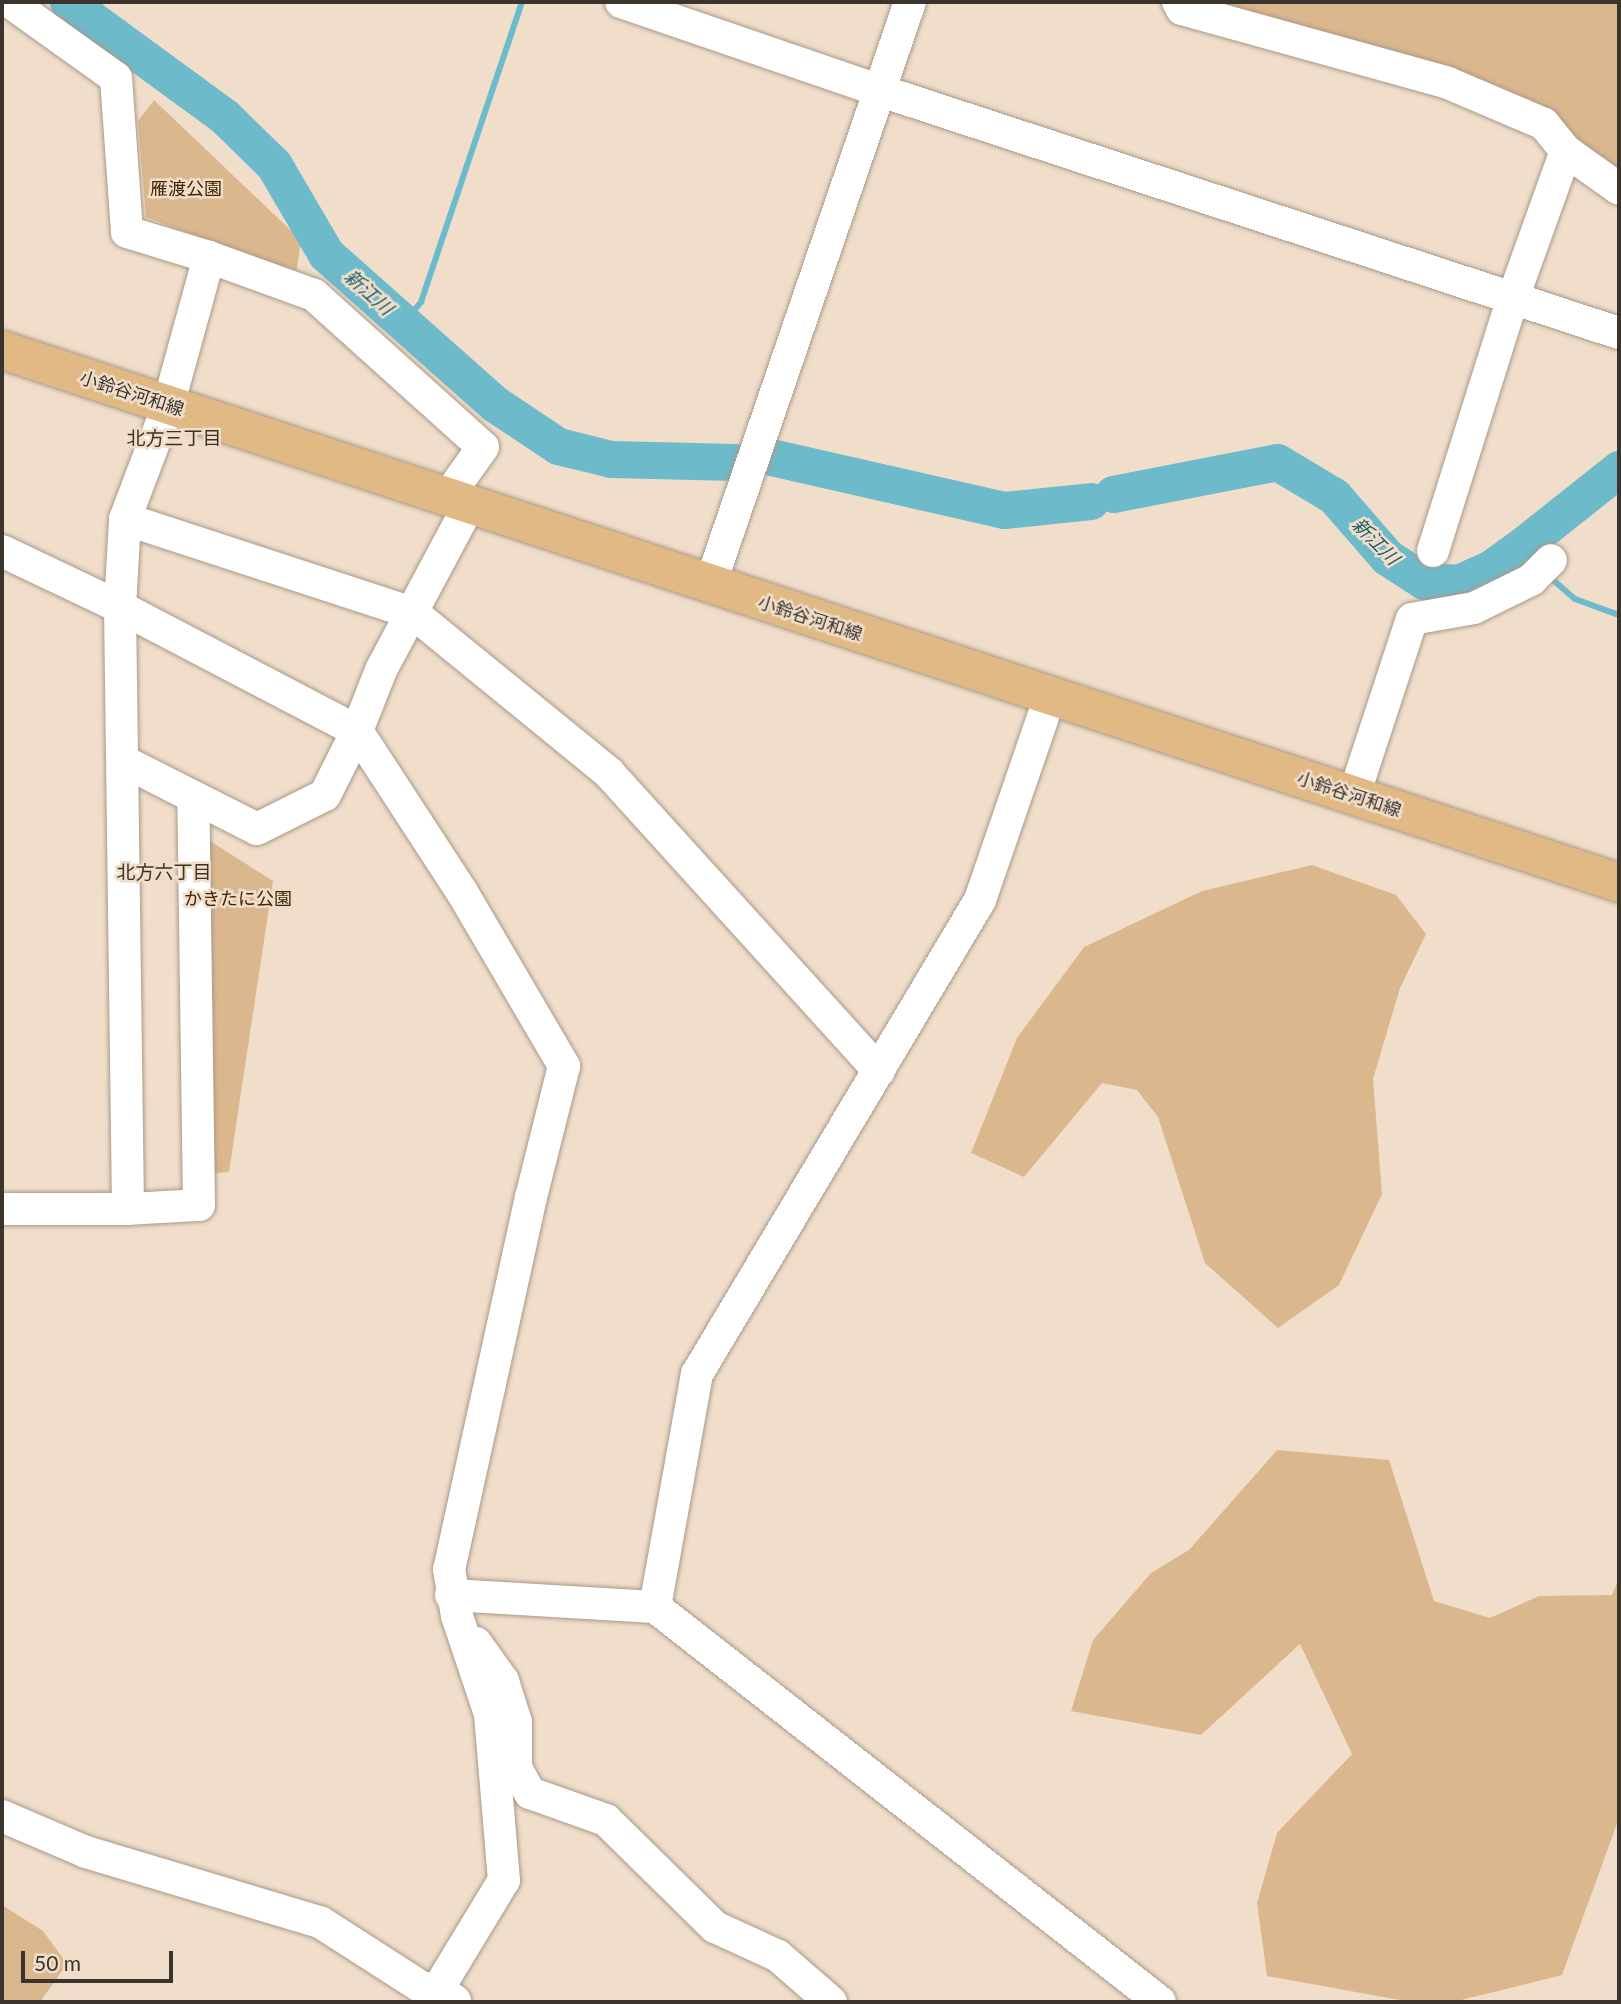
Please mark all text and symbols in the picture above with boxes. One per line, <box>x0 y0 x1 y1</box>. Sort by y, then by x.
park label: 雁渡公園 <box>150 177 222 199</box>
water label: 新江川 <box>340 264 398 320</box>
street label: 小鈴谷河和線 <box>77 366 187 420</box>
district label: 北方三丁目 <box>127 427 221 449</box>
water label: 新江川 <box>1348 513 1404 569</box>
street label: 小鈴谷河和線 <box>755 591 865 645</box>
street label: 小鈴谷河和線 <box>1294 767 1404 821</box>
district label: 北方六丁目 <box>117 861 211 883</box>
park label: かきたに公園 <box>184 887 292 909</box>
scale bar <box>24 1938 177 1982</box>
text: 50 m <box>34 1950 81 1975</box>

